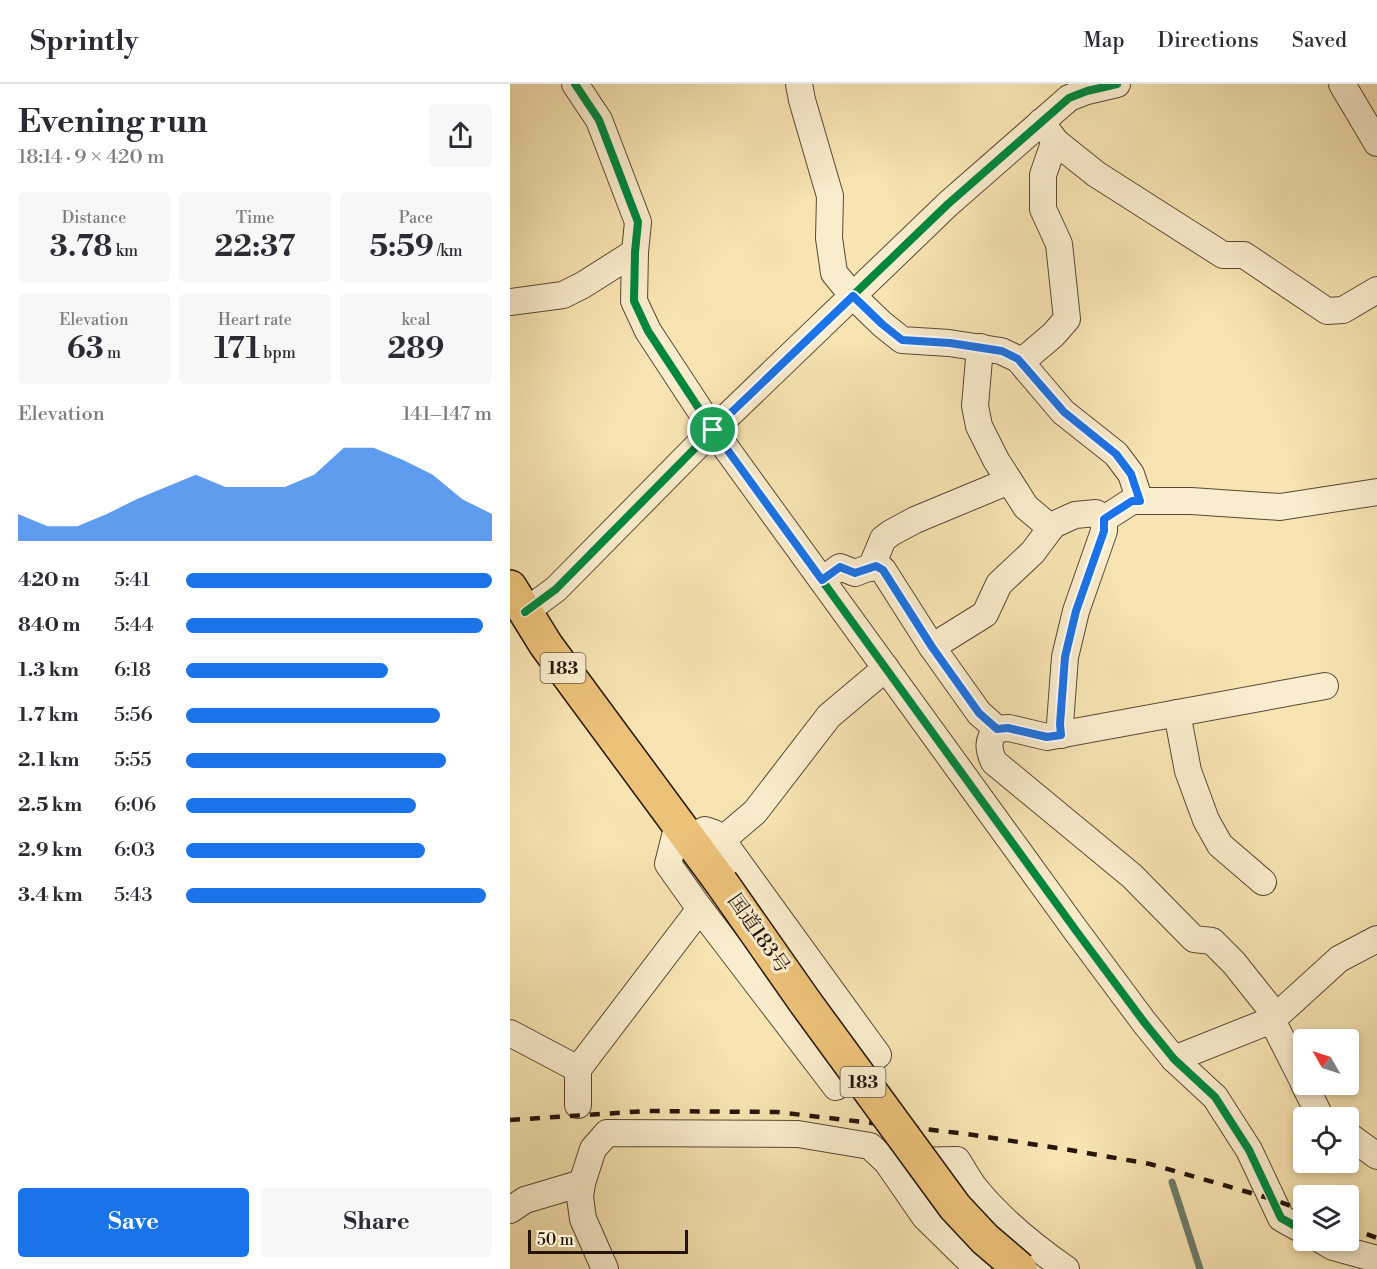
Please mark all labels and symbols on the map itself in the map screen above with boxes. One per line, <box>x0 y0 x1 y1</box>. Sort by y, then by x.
pin <box>687 404 738 455</box>
road number: 183 <box>541 653 586 683</box>
street label: 国道183号 <box>722 889 794 979</box>
north arrow <box>1293 1029 1359 1095</box>
road number: 183 <box>840 1067 886 1097</box>
scale bar <box>528 1227 688 1254</box>

